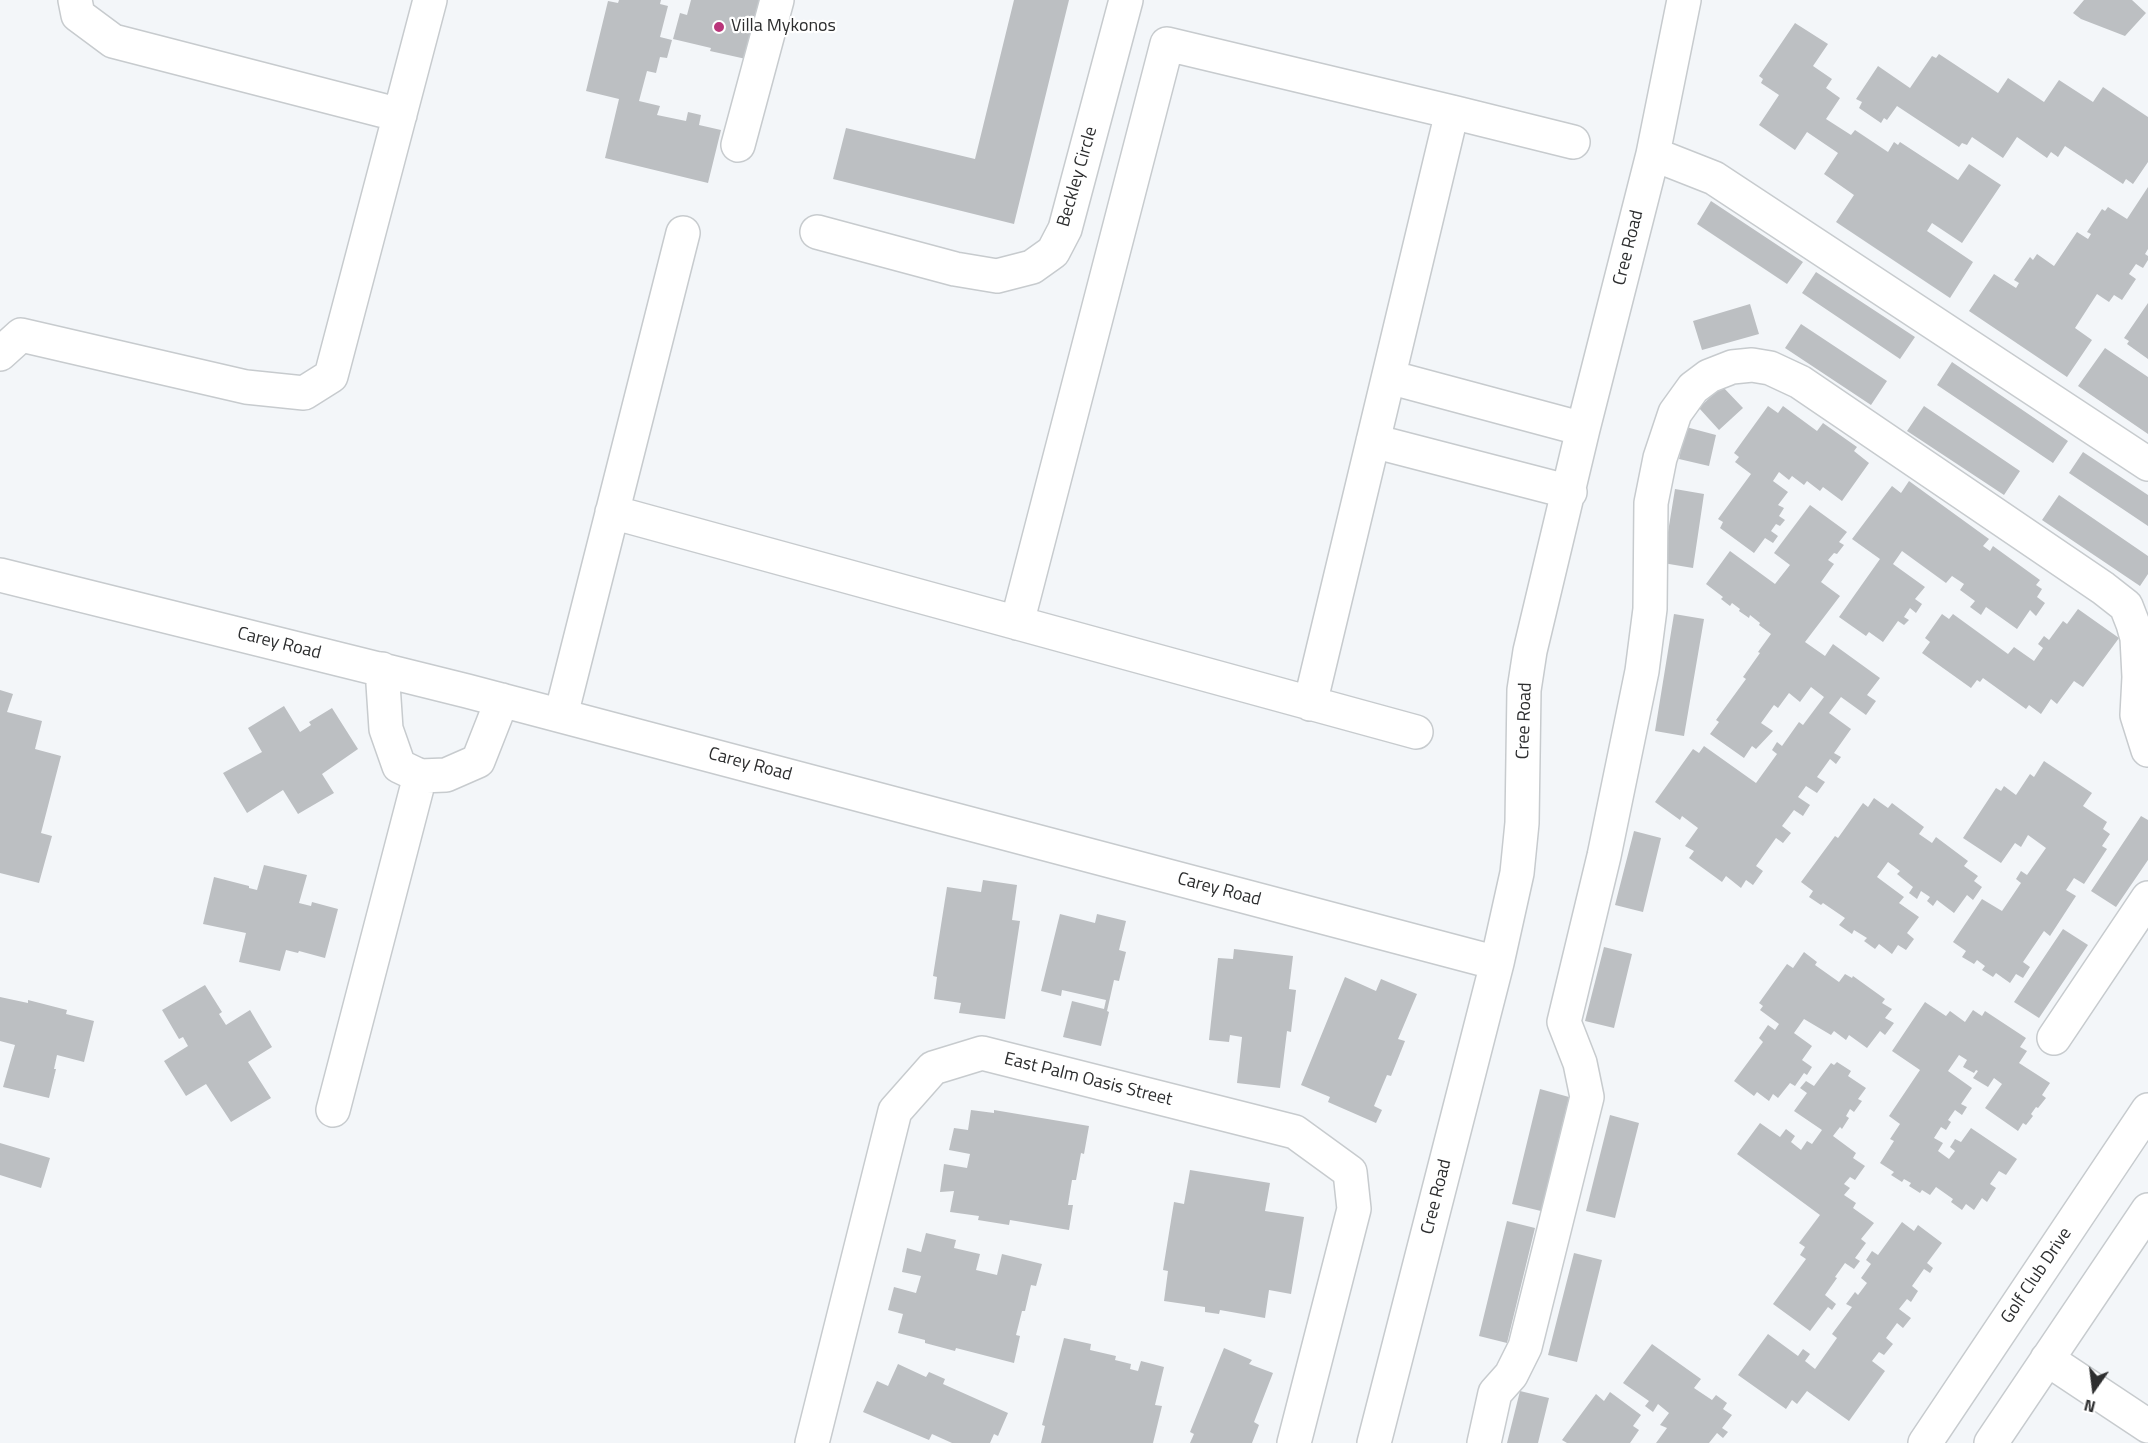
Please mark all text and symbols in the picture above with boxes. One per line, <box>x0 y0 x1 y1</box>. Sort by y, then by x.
place label: Villa Mykonos <box>731 16 836 38</box>
marker: Villa Mykonos <box>712 20 726 34</box>
street label: Beckley Circle <box>1053 124 1103 230</box>
street label: Cree Road <box>1609 208 1649 288</box>
street label: Carey Road <box>235 623 323 665</box>
street label: Cree Road <box>1513 682 1537 760</box>
street label: Carey Road <box>706 744 794 786</box>
street label: Carey Road <box>1175 869 1263 911</box>
street label: East Palm Oasis Street <box>1002 1049 1174 1111</box>
street label: Cree Road <box>1417 1157 1457 1237</box>
street label: Golf Club Drive <box>1997 1224 2077 1328</box>
north arrow <box>2064 1359 2124 1419</box>
text: N <box>2081 1393 2098 1419</box>

